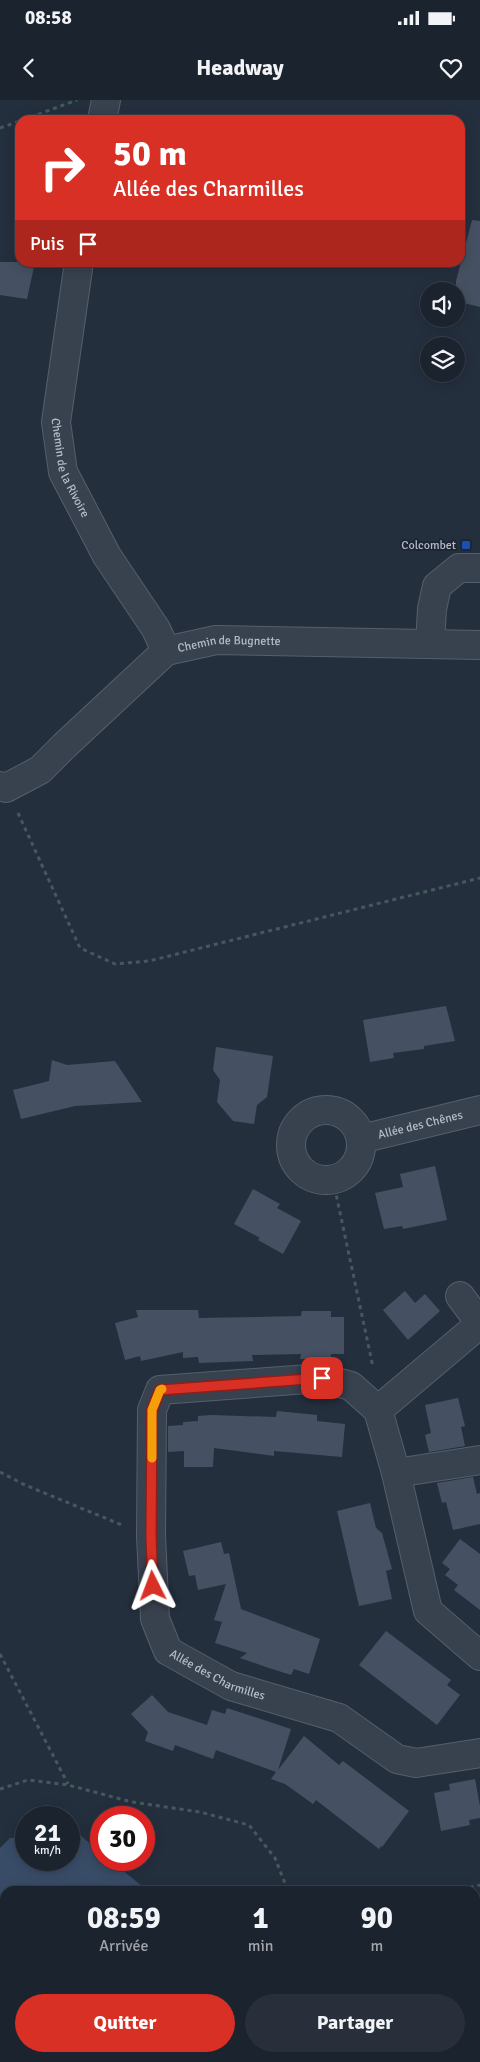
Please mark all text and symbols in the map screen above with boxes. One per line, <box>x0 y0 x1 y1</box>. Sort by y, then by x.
text: 08:58 <box>25 6 72 30</box>
icon: back <box>15 54 43 82</box>
text: Headway <box>196 54 284 81</box>
icon: heart <box>437 54 465 82</box>
text: 50 m <box>113 132 187 175</box>
icon: right <box>30 135 95 200</box>
text: Allée des Charmilles <box>113 175 304 202</box>
icon: arrive <box>74 230 102 258</box>
text: Puis <box>30 232 64 256</box>
map controls <box>420 282 465 382</box>
button: sound <box>420 282 465 327</box>
button: layers <box>420 337 465 382</box>
street label: Chemin de la Rivoire <box>48 417 92 520</box>
place label: Colcombet <box>401 538 456 553</box>
marker: Colcombet <box>460 539 472 551</box>
street label: Chemin de Bugnette <box>176 633 281 656</box>
street label: Allée des Chênes <box>377 1107 464 1143</box>
pin <box>301 1357 343 1399</box>
icon: arrive <box>308 1364 336 1392</box>
position arrow <box>126 1559 178 1611</box>
street label: Allée des Charmilles <box>167 1646 267 1704</box>
speed limit sign: 30 <box>90 1806 155 1871</box>
text: 21 <box>34 1817 61 1848</box>
text: km/h <box>34 1843 61 1858</box>
text: 08:59 <box>87 1900 161 1937</box>
text: 1 <box>253 1900 269 1937</box>
text: 90 <box>361 1900 393 1937</box>
text: Arrivée <box>99 1936 148 1956</box>
text: min <box>248 1936 274 1956</box>
text: m <box>370 1936 383 1956</box>
button: Quitter <box>15 1994 235 2052</box>
button: Partager <box>245 1994 465 2052</box>

